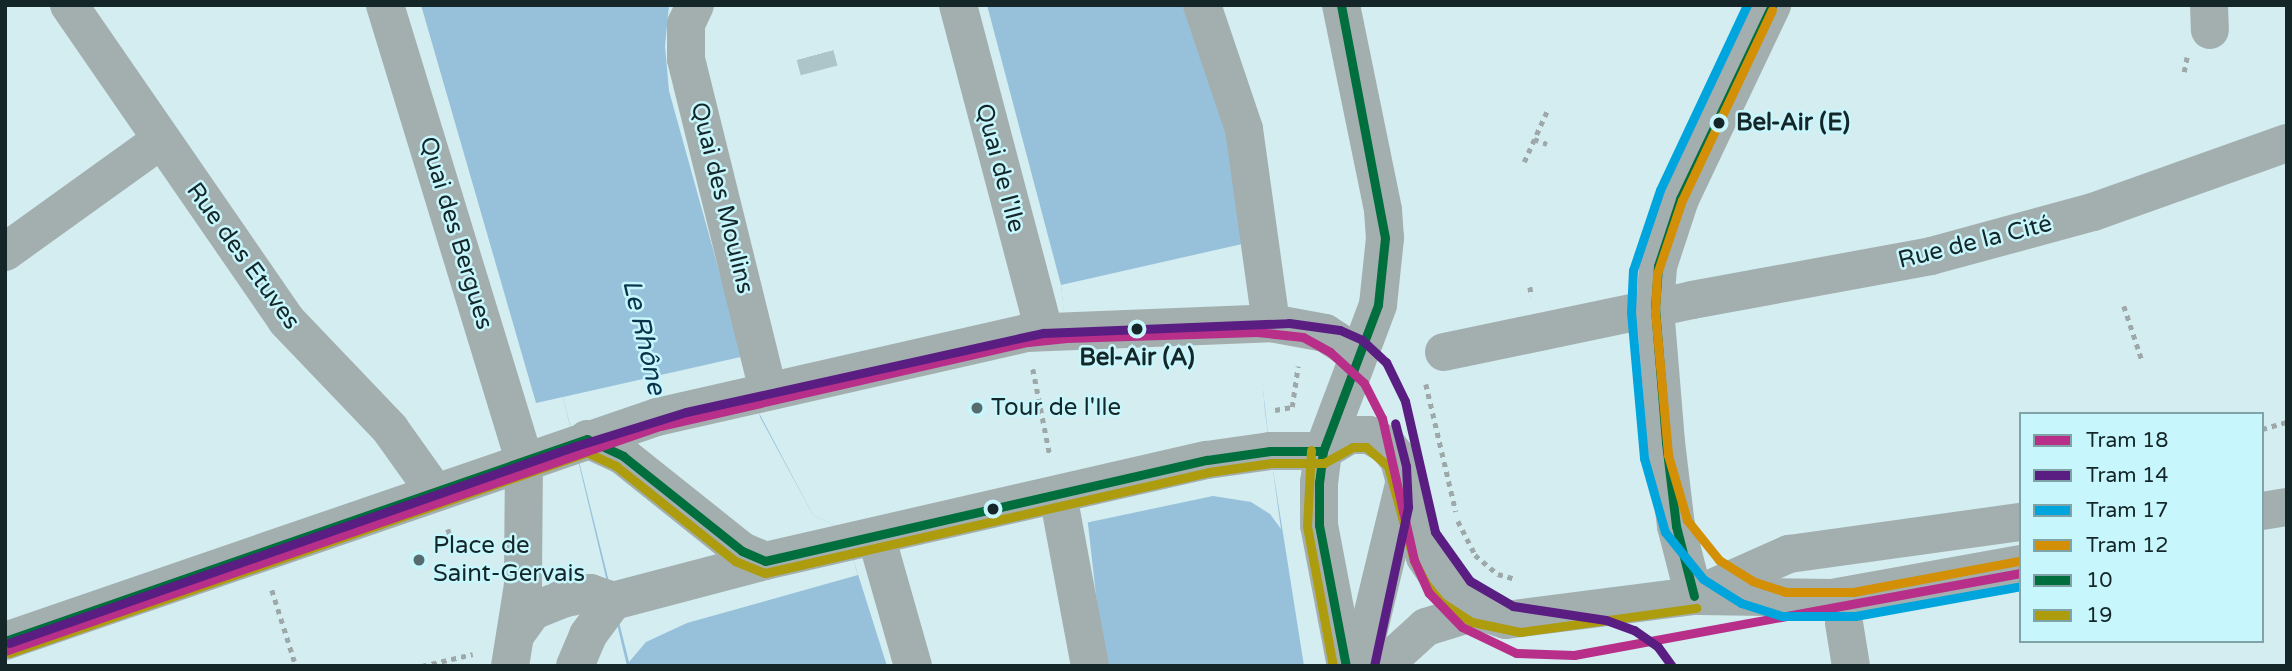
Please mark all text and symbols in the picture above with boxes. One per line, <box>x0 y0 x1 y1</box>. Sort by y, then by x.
street label: Quai des Moulins <box>684 99 760 297</box>
street label: Quai de l'Ile <box>969 100 1031 236</box>
place label: Bel-Air (E) <box>1736 109 1850 137</box>
marker: Bel-Air (E) <box>1708 112 1730 134</box>
street label: Quai des Bergues <box>413 133 499 333</box>
street label: Rue des Etuves <box>180 177 306 335</box>
street label: Rue de la Cité <box>1895 209 2055 275</box>
water label: Le Rhône <box>616 276 672 398</box>
marker: Bel-Air (A) <box>1126 318 1148 340</box>
place label: Bel-Air (A) <box>1079 344 1195 372</box>
place label: Tour de l'Ile <box>991 394 1121 422</box>
marker: Tour de l'Ile <box>969 400 985 416</box>
legend <box>2019 412 2264 643</box>
text: Tram 18 <box>2086 428 2169 453</box>
text: Tram 14 <box>2086 463 2169 488</box>
text: Tram 17 <box>2086 498 2169 523</box>
unlabelled marker <box>986 502 1000 516</box>
place label: Place de Saint-Gervais <box>433 532 585 588</box>
text: Tram 12 <box>2086 533 2169 558</box>
marker: Place de Saint-Gervais <box>411 552 427 568</box>
text: 10 <box>2086 568 2112 593</box>
text: 19 <box>2086 603 2112 628</box>

